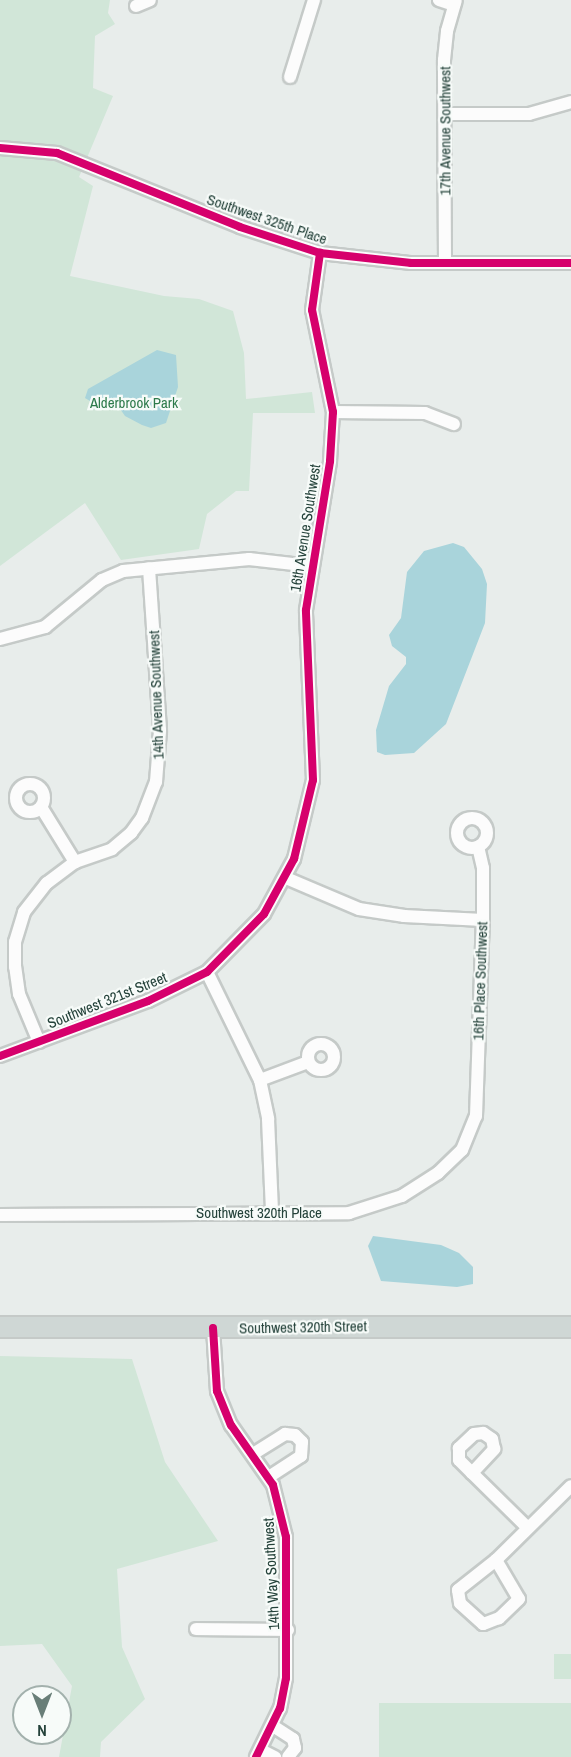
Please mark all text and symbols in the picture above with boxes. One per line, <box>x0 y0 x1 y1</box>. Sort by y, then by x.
street label: 17th Avenue Southwest <box>436 66 454 196</box>
street label: Southwest 325th Place <box>205 190 329 248</box>
park label: Alderbrook Park <box>90 394 178 412</box>
street label: 16th Avenue Southwest <box>286 463 324 593</box>
street label: 14th Avenue Southwest <box>145 630 167 760</box>
street label: 16th Place Southwest <box>469 921 491 1041</box>
street label: Southwest 321st Street <box>45 968 169 1032</box>
street label: Southwest 320th Place <box>196 1204 322 1222</box>
street label: Southwest 320th Street <box>239 1317 367 1337</box>
street label: 14th Way Southwest <box>259 1517 283 1631</box>
north arrow <box>12 1685 72 1745</box>
text: N <box>37 1720 47 1742</box>

